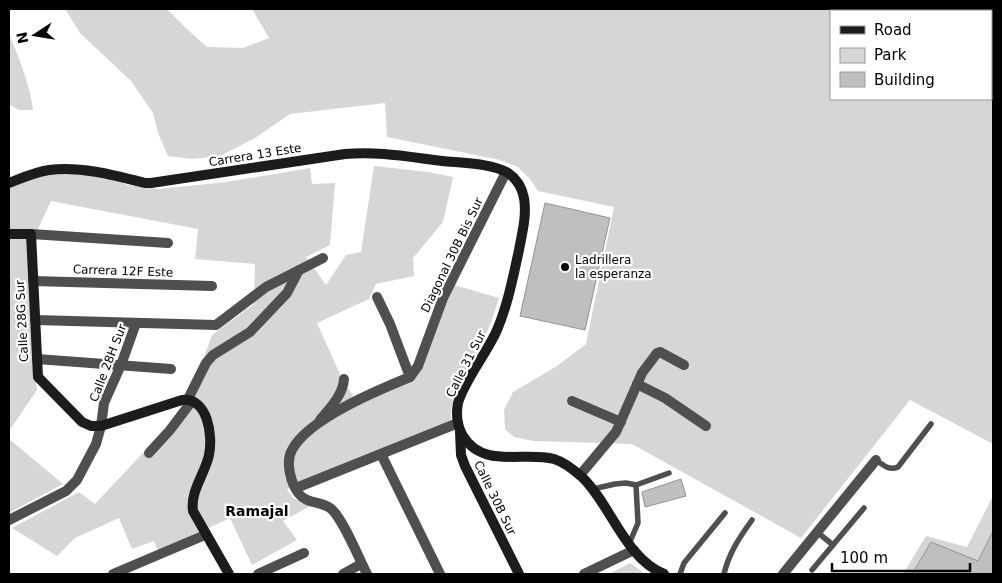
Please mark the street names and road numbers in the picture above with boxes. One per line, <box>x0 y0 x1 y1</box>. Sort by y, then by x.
street label: Carrera 13 Este <box>208 141 302 169</box>
street label: Diagonal 30B Bis Sur <box>418 195 486 315</box>
street label: Carrera 12F Este <box>73 262 173 280</box>
street label: Calle 28G Sur <box>13 280 31 362</box>
street label: Calle 28H Sur <box>87 322 129 404</box>
street label: Calle 31 Sur <box>443 328 489 400</box>
street label: Calle 30B Sur <box>471 458 519 538</box>

